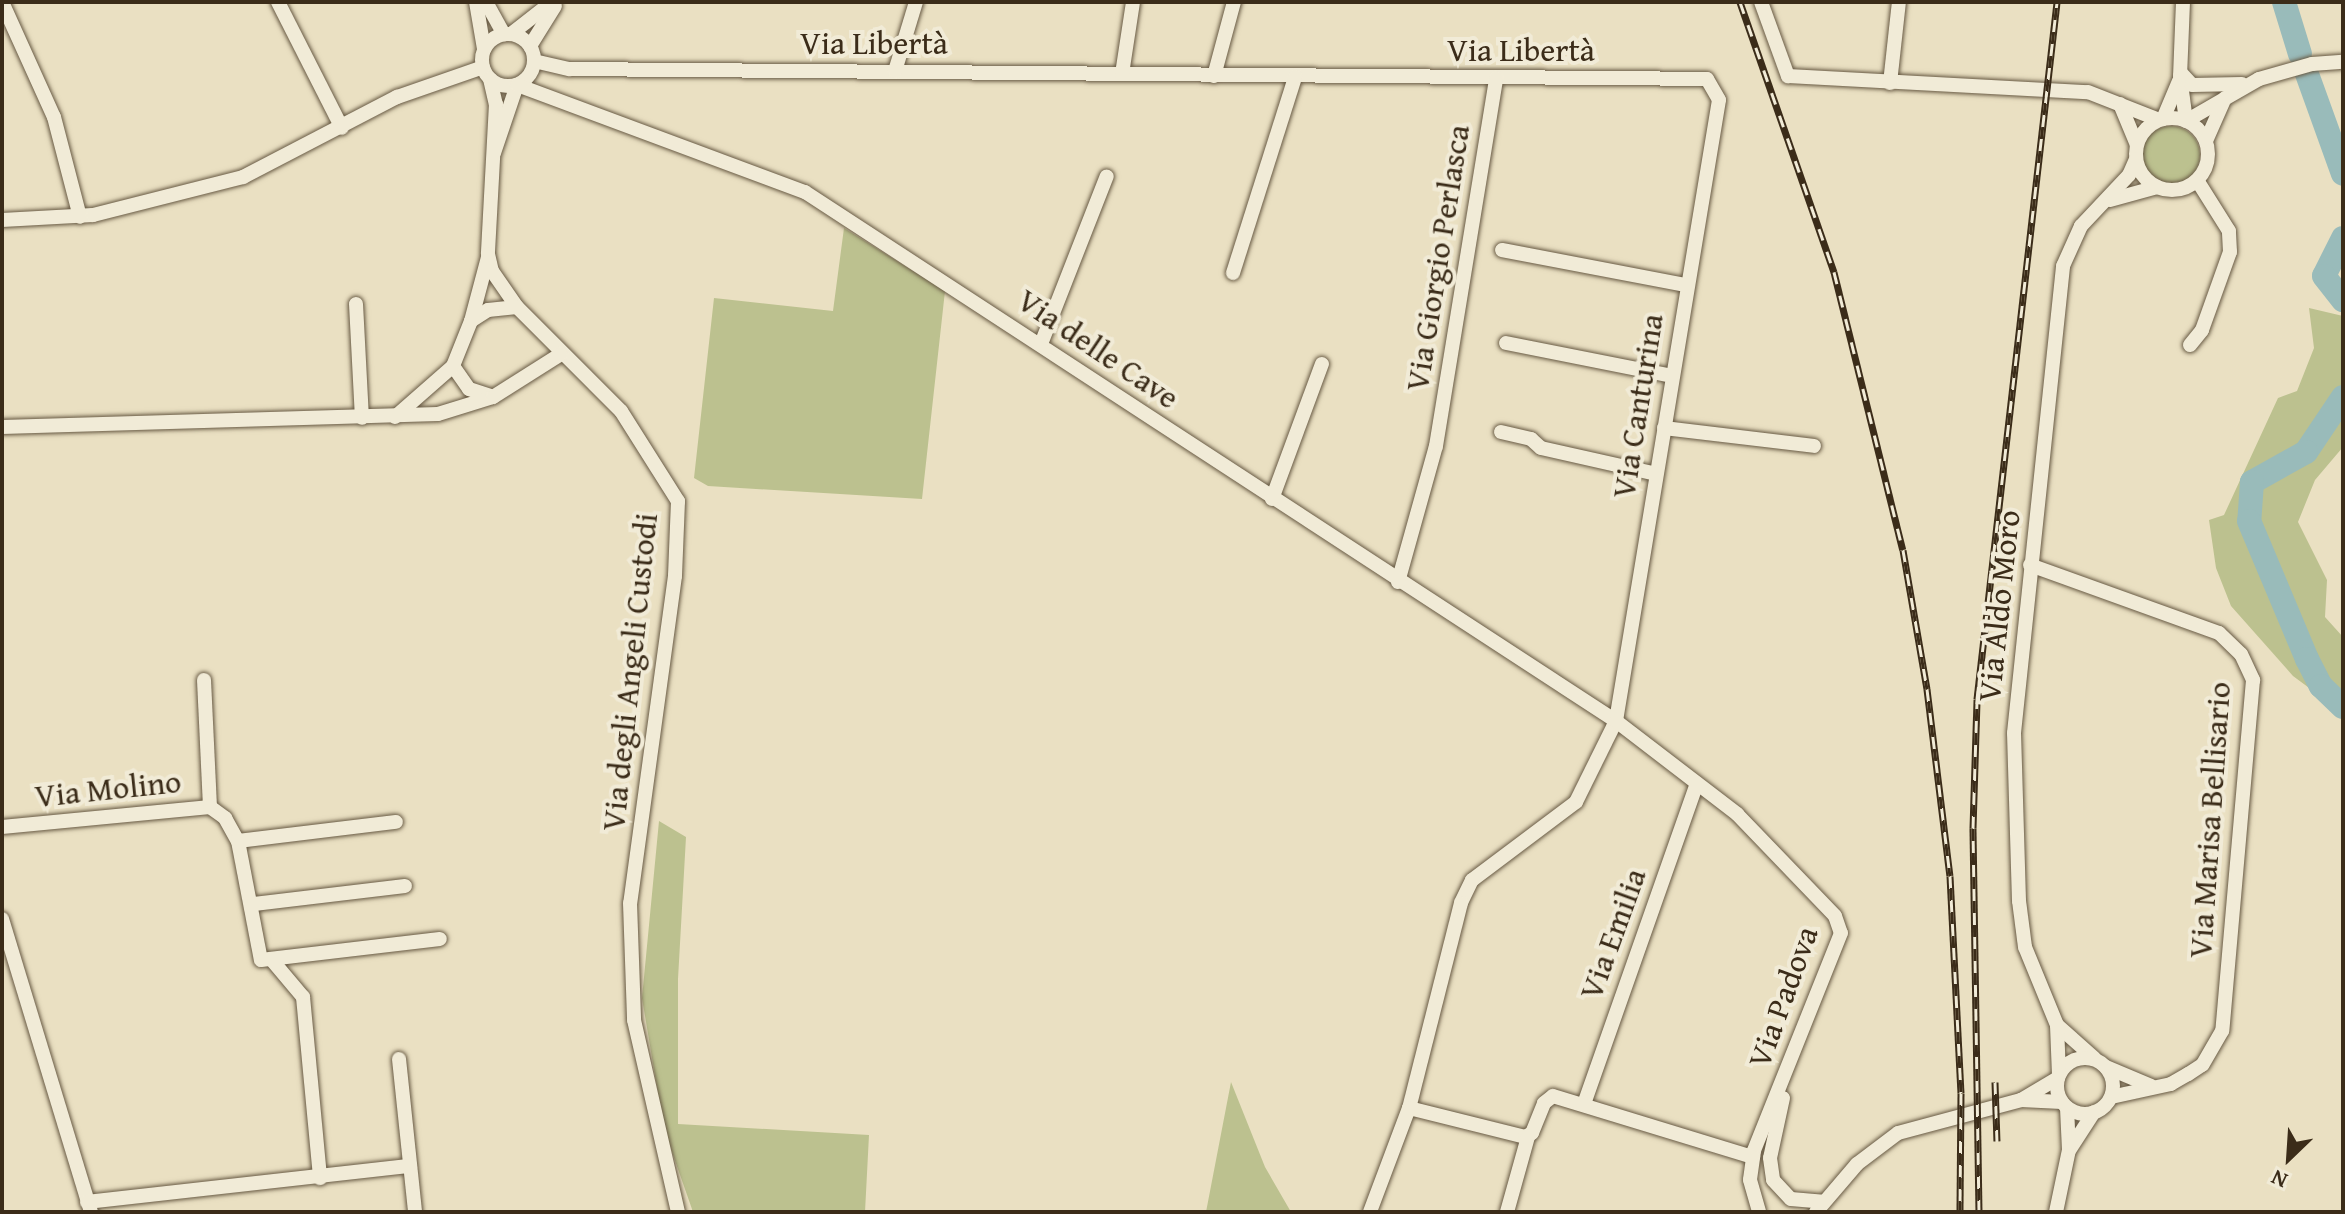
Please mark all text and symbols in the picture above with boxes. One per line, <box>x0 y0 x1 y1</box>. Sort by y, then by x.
street label: Via Libertà <box>800 24 948 62</box>
street label: Via Libertà <box>1447 31 1595 69</box>
street label: Via Giorgio Perlasca <box>1398 122 1478 394</box>
street label: Via delle Cave <box>1010 281 1186 417</box>
street label: Via Canturina <box>1604 311 1672 501</box>
street label: Via Aldo Moro <box>1970 508 2028 704</box>
street label: Via degli Angeli Custodi <box>594 511 666 833</box>
street label: Via Marisa Bellisario <box>2181 681 2239 959</box>
street label: Via Molino <box>33 762 183 816</box>
street label: Via Emilia <box>1572 863 1654 1005</box>
street label: Via Padova <box>1740 921 1826 1073</box>
north arrow <box>2249 1118 2329 1198</box>
text: N <box>2265 1162 2292 1197</box>

